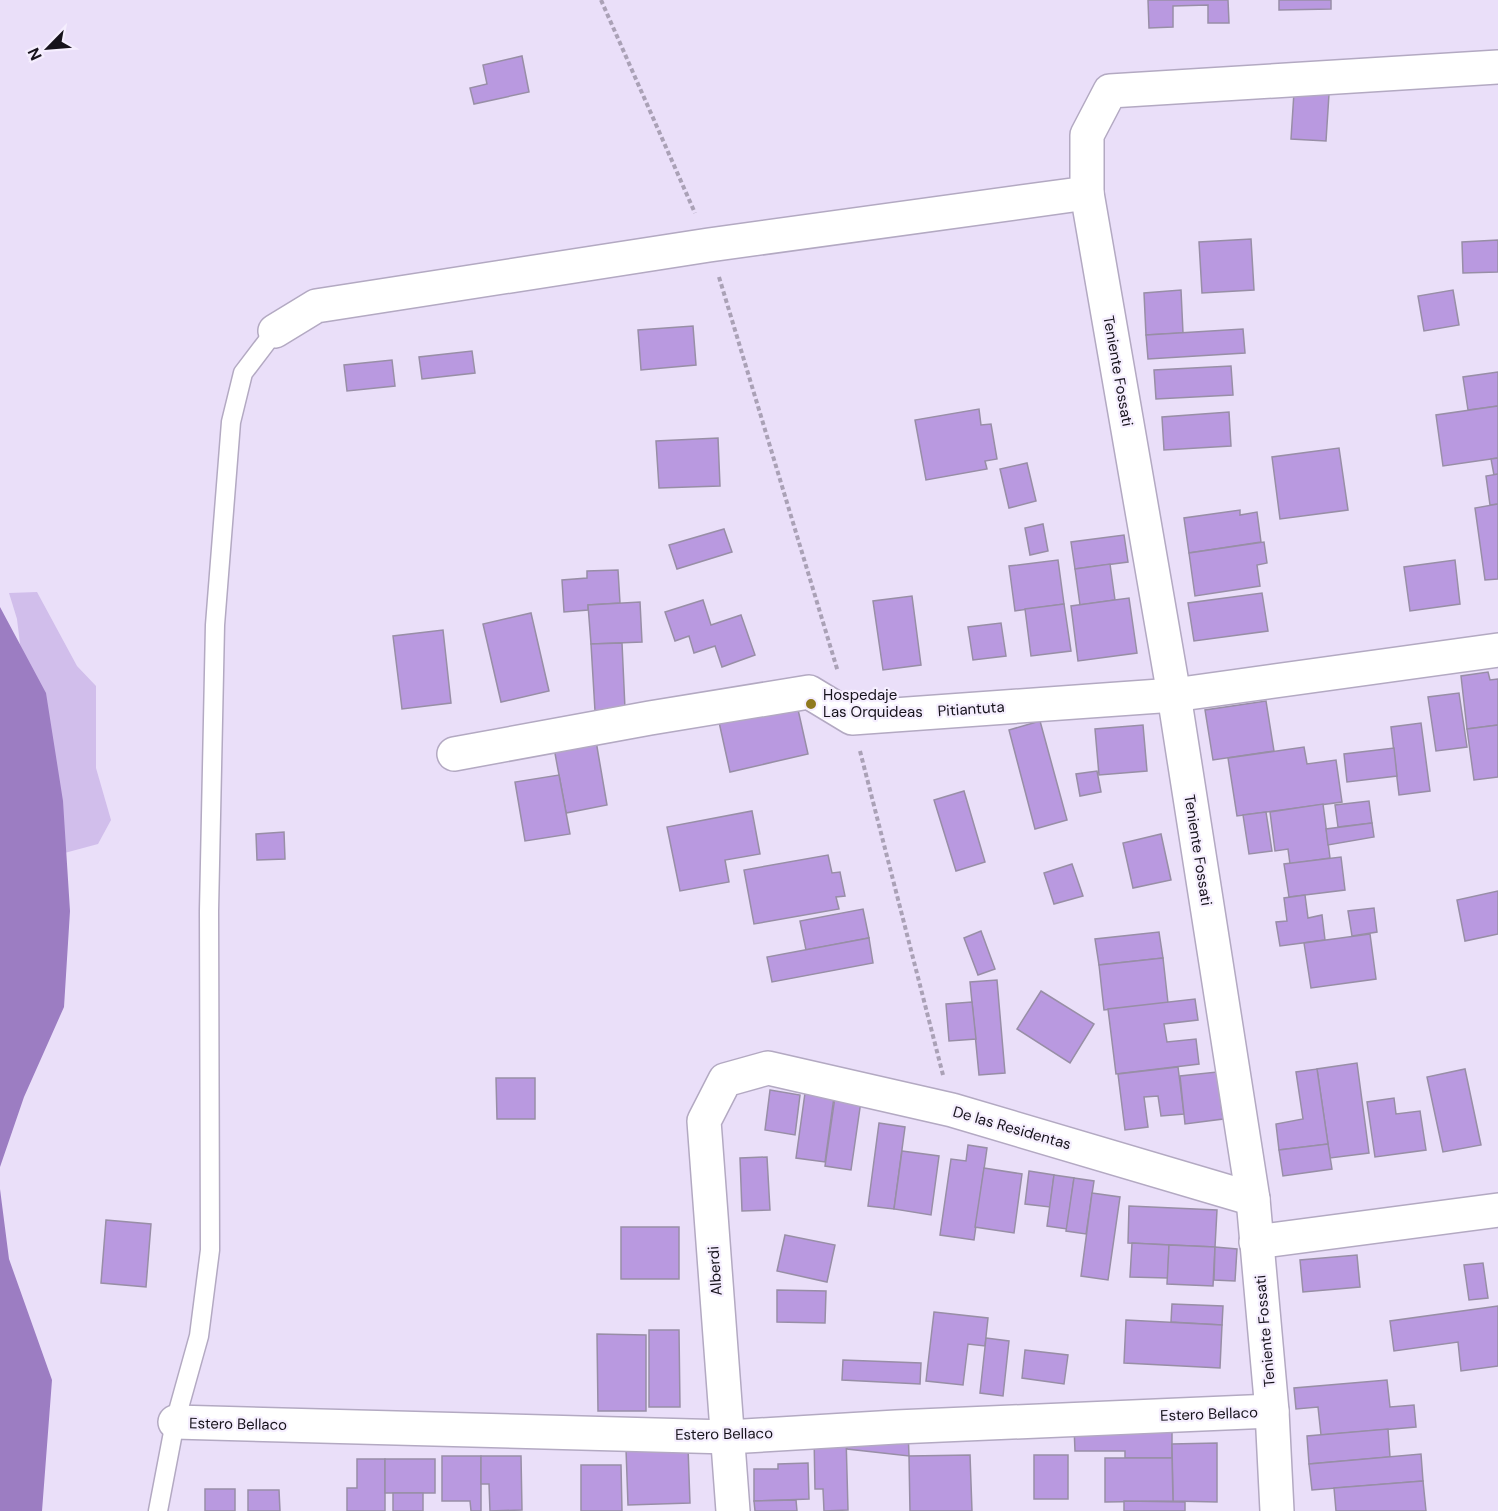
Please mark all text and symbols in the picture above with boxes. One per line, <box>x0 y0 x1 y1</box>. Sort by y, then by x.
north arrow <box>18 18 78 78</box>
text: N <box>23 44 47 64</box>
street label: Teniente Fossati <box>1098 314 1138 428</box>
place label: Hospedaje Las Orquideas <box>823 685 923 722</box>
marker: Hospedaje Las Orquideas <box>804 697 818 711</box>
street label: Pitiantuta <box>937 697 1005 721</box>
street label: Teniente Fossati <box>1179 793 1217 907</box>
street label: De las Residentas <box>951 1102 1073 1154</box>
street label: Alberdi <box>703 1246 727 1296</box>
street label: Teniente Fossati <box>1250 1274 1280 1388</box>
street label: Estero Bellaco <box>1160 1402 1258 1426</box>
street label: Estero Bellaco <box>189 1413 287 1435</box>
street label: Estero Bellaco <box>675 1423 773 1445</box>

